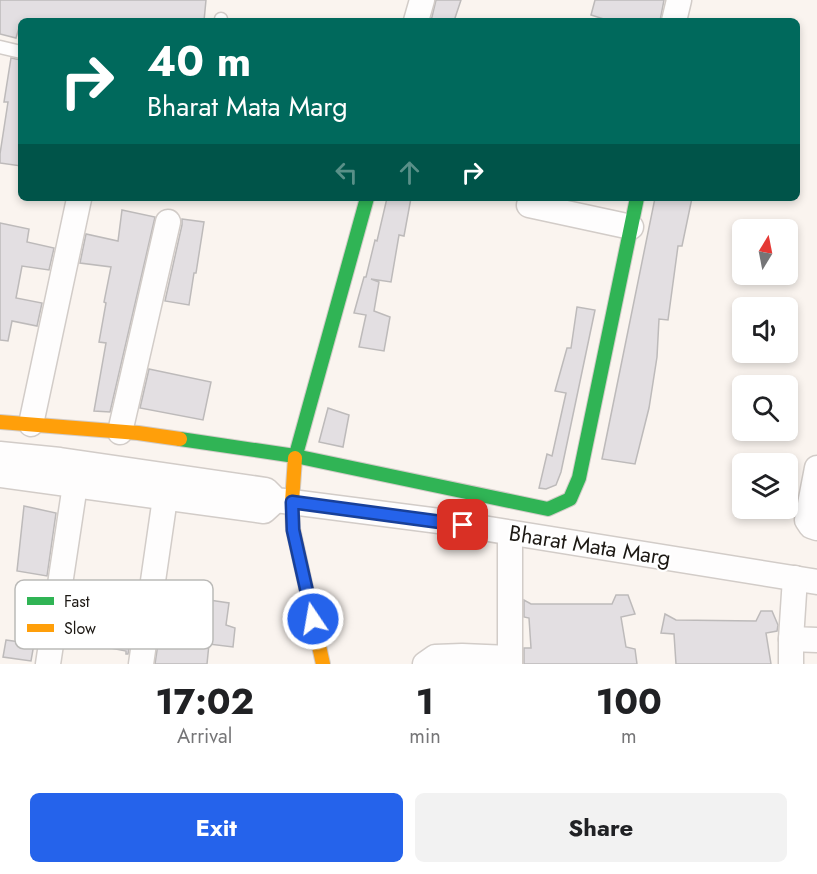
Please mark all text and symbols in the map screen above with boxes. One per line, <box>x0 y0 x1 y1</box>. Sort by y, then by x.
text: 40 m <box>147 31 251 92</box>
icon: right <box>48 42 126 120</box>
text: Bharat Mata Marg <box>147 87 348 126</box>
icon: left <box>330 156 363 189</box>
icon: ahead <box>393 156 426 189</box>
icon: right <box>456 156 489 189</box>
north arrow <box>732 219 798 285</box>
map controls <box>732 219 798 519</box>
button: sound <box>732 297 798 363</box>
button: search <box>732 375 798 441</box>
button: layers <box>732 453 798 519</box>
pin <box>437 499 488 550</box>
icon: arrive <box>446 508 479 541</box>
street label: Bharat Mata Marg <box>507 516 673 574</box>
legend <box>15 580 213 649</box>
position arrow <box>281 587 345 651</box>
text: Fast <box>64 590 90 613</box>
text: Slow <box>64 617 96 640</box>
text: 17:02 <box>155 675 254 727</box>
text: 1 <box>416 675 434 727</box>
text: 100 <box>596 675 662 727</box>
text: Arrival <box>177 722 232 751</box>
text: min <box>409 722 441 751</box>
text: m <box>621 722 637 751</box>
button: Exit <box>30 793 403 862</box>
button: Share <box>415 793 787 862</box>

